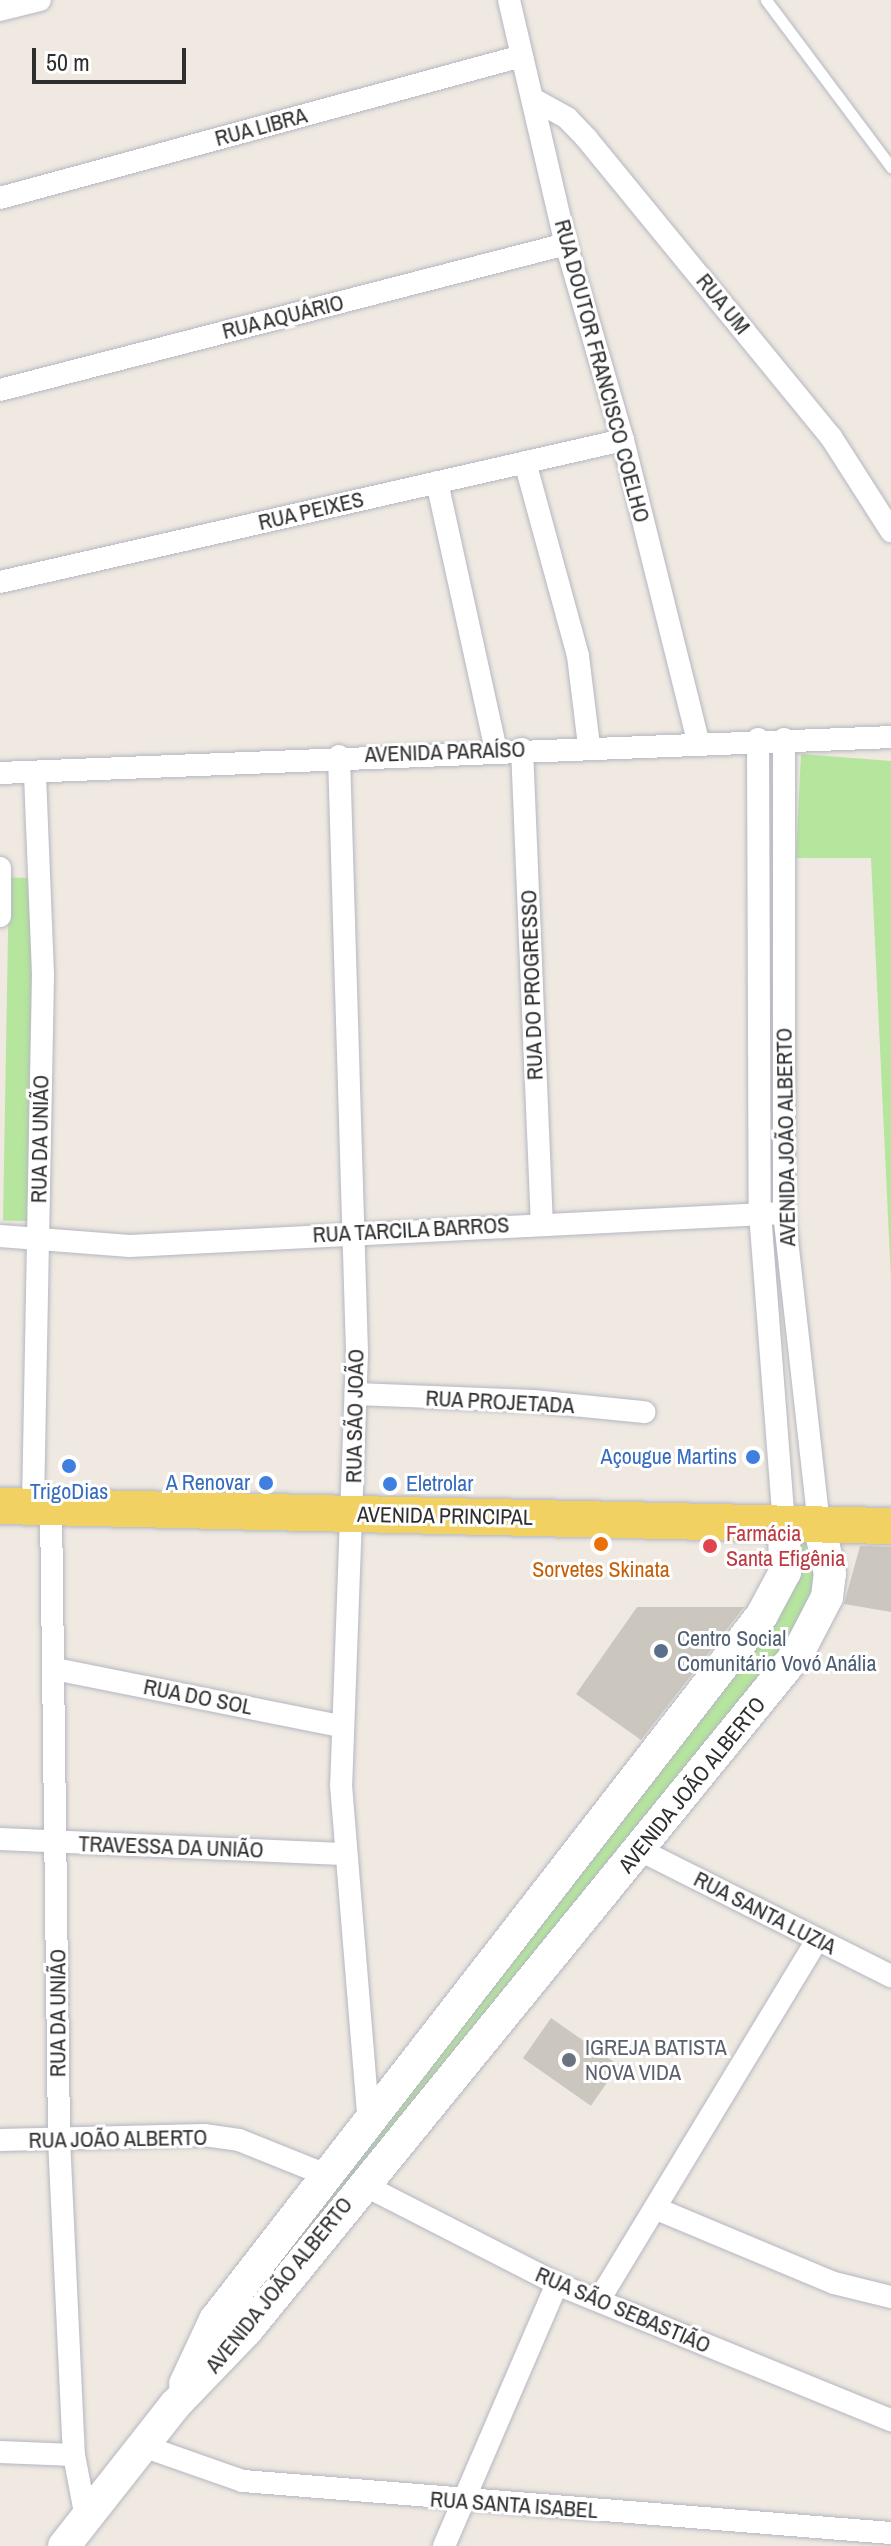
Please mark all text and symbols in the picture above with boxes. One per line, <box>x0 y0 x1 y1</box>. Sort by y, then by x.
scale bar <box>36 32 190 82</box>
text: 50 m <box>46 46 90 78</box>
street label: RUA LIBRA <box>212 102 310 152</box>
street label: RUA DOUTOR FRANCISCO COELHO <box>549 216 655 526</box>
street label: RUA UM <box>690 268 756 340</box>
street label: RUA AQUÁRIO <box>219 289 347 345</box>
street label: RUA PEIXES <box>255 486 367 536</box>
street label: AVENIDA PARAÍSO <box>364 736 526 768</box>
street label: RUA DO PROGRESSO <box>515 889 549 1081</box>
street label: AVENIDA JOÃO ALBERTO <box>771 1026 801 1248</box>
street label: RUA DA UNIÃO <box>26 1074 54 1204</box>
street label: RUA TARCILA BARROS <box>311 1212 511 1248</box>
street label: RUA SÃO JOÃO <box>341 1348 369 1484</box>
street label: RUA PROJETADA <box>424 1385 576 1419</box>
place label: Açougue Martins <box>601 1444 737 1470</box>
marker: Açougue Martins <box>744 1448 762 1466</box>
marker: TrigoDias <box>60 1457 78 1475</box>
place label: A Renovar <box>165 1470 250 1496</box>
place label: Eletrolar <box>406 1471 473 1497</box>
marker: A Renovar <box>257 1474 275 1492</box>
marker: Eletrolar <box>381 1475 399 1493</box>
place label: TrigoDias <box>30 1479 108 1505</box>
street label: AVENIDA PRINCIPAL <box>356 1501 534 1531</box>
place label: Farmácia Santa Efigênia <box>726 1520 845 1572</box>
marker: Sorvetes Skinata <box>592 1535 610 1553</box>
marker: Farmácia Santa Efigênia <box>701 1537 719 1555</box>
place label: Sorvetes Skinata <box>532 1557 670 1583</box>
place label: Centro Social Comunitário Vovó Anália <box>677 1625 878 1676</box>
marker: Centro Social Comunitário Vovó Anália <box>652 1642 670 1660</box>
street label: RUA DO SOL <box>141 1673 255 1721</box>
street label: AVENIDA JOÃO ALBERTO <box>612 1691 772 1879</box>
street label: TRAVESSA DA UNIÃO <box>77 1831 265 1863</box>
street label: RUA SANTA LUZIA <box>689 1865 841 1961</box>
street label: RUA DA UNIÃO <box>45 1948 71 2078</box>
place label: IGREJA BATISTA NOVA VIDA <box>585 2034 728 2086</box>
marker: IGREJA BATISTA NOVA VIDA <box>560 2051 578 2069</box>
street label: RUA JOÃO ALBERTO <box>27 2124 209 2154</box>
street label: AVENIDA JOÃO ALBERTO <box>199 2191 359 2379</box>
street label: RUA SÃO SEBASTIÃO <box>531 2261 715 2359</box>
street label: RUA SANTA ISABEL <box>428 2486 600 2524</box>

